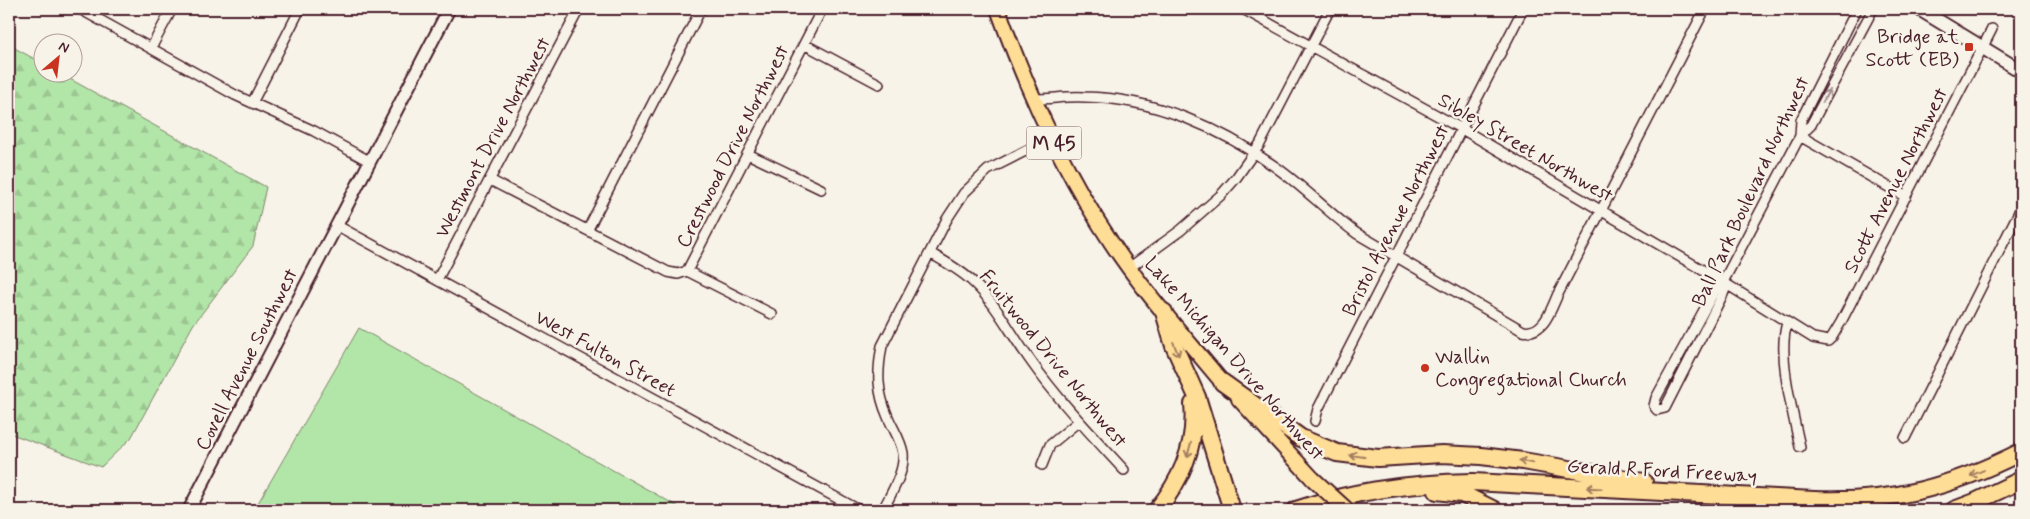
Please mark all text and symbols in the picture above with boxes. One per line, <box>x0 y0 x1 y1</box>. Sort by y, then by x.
place label: Bridge at Scott (EB) <box>1866 24 1959 74</box>
north arrow <box>32 32 82 82</box>
street label: Westmont Drive Northwest <box>429 32 558 243</box>
text: N <box>55 37 72 58</box>
street label: Crestwood Drive Northwest <box>670 40 796 253</box>
marker: Bridge at Scott (EB) <box>1963 41 1975 53</box>
street label: Ball Park Boulevard Northwest <box>1686 72 1817 311</box>
street label: Scott Avenue Northwest <box>1838 83 1955 278</box>
street label: Sibley Street Northwest <box>1433 87 1618 210</box>
one-way arrow <box>1821 89 1831 104</box>
street label: Bristol Avenue Northwest <box>1336 120 1456 321</box>
road number: M 45 <box>1026 126 1082 160</box>
street label: Lake Michigan Drive Northwest <box>1138 251 1330 467</box>
street label: Covell Avenue Southwest <box>190 264 305 455</box>
street label: Fruitwood Drive Northwest <box>973 264 1133 454</box>
street label: West Fulton Street <box>530 304 681 404</box>
one-way arrow <box>1172 341 1181 356</box>
place label: Wallin Congregational Church <box>1435 344 1627 396</box>
marker: Wallin Congregational Church <box>1419 362 1431 374</box>
one-way arrow <box>1184 442 1194 458</box>
one-way arrow <box>1350 450 1366 460</box>
street label: Gerald R Ford Freeway <box>1566 453 1758 490</box>
one-way arrow <box>1519 456 1535 466</box>
one-way arrow <box>1970 469 1985 479</box>
one-way arrow <box>1586 483 1602 492</box>

